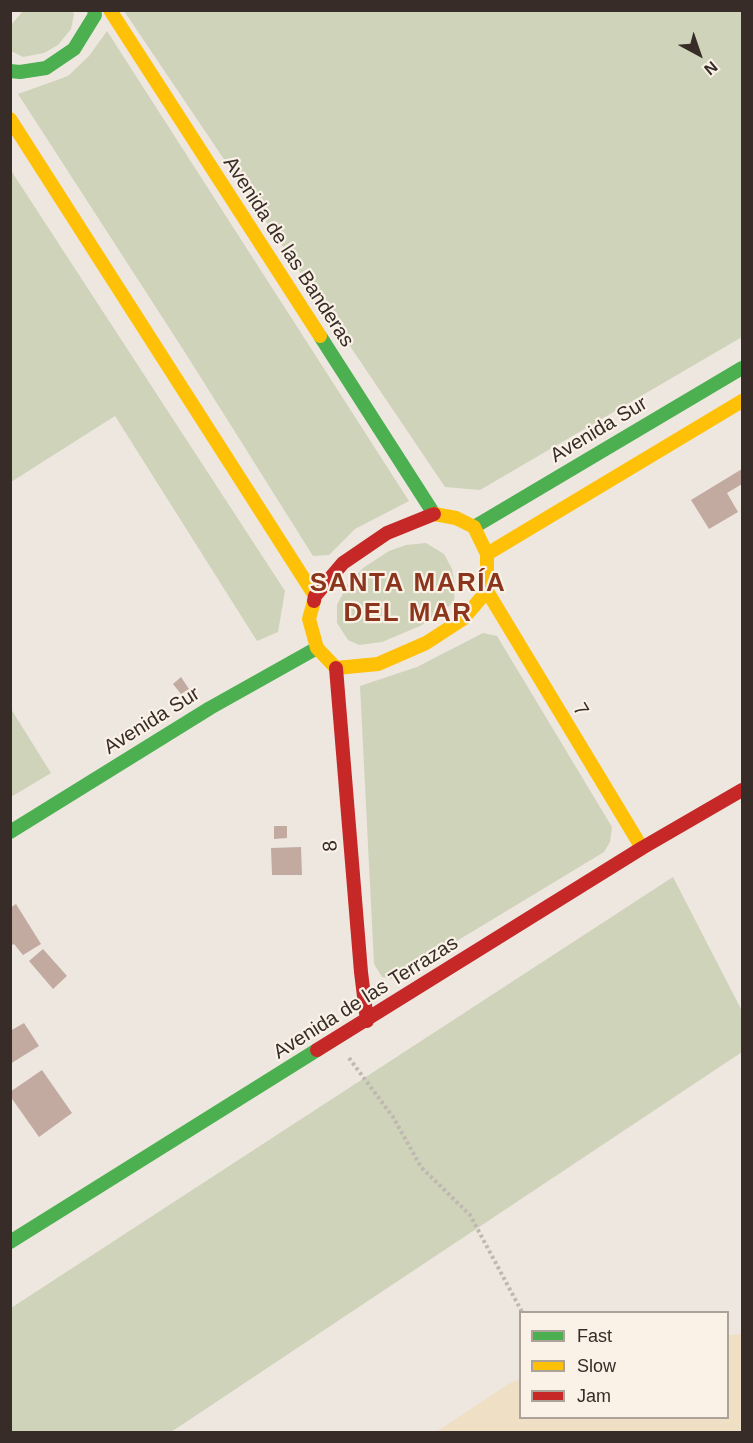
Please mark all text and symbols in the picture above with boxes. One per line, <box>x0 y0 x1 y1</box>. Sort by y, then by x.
north arrow <box>669 24 729 84</box>
text: N <box>701 58 721 78</box>
street label: Avenida de las Banderas <box>217 152 359 352</box>
street label: Avenida Sur <box>546 392 652 468</box>
district label: SANTA MARÍA DEL MAR <box>310 568 506 630</box>
street label: Avenida Sur <box>100 682 204 760</box>
street label: 7 <box>567 699 593 721</box>
street label: 8 <box>319 839 343 853</box>
street label: Avenida de las Terrazas <box>269 931 463 1065</box>
legend <box>519 1311 729 1419</box>
text: Fast <box>577 1326 612 1346</box>
text: Slow <box>577 1356 616 1376</box>
text: Jam <box>577 1386 611 1406</box>

